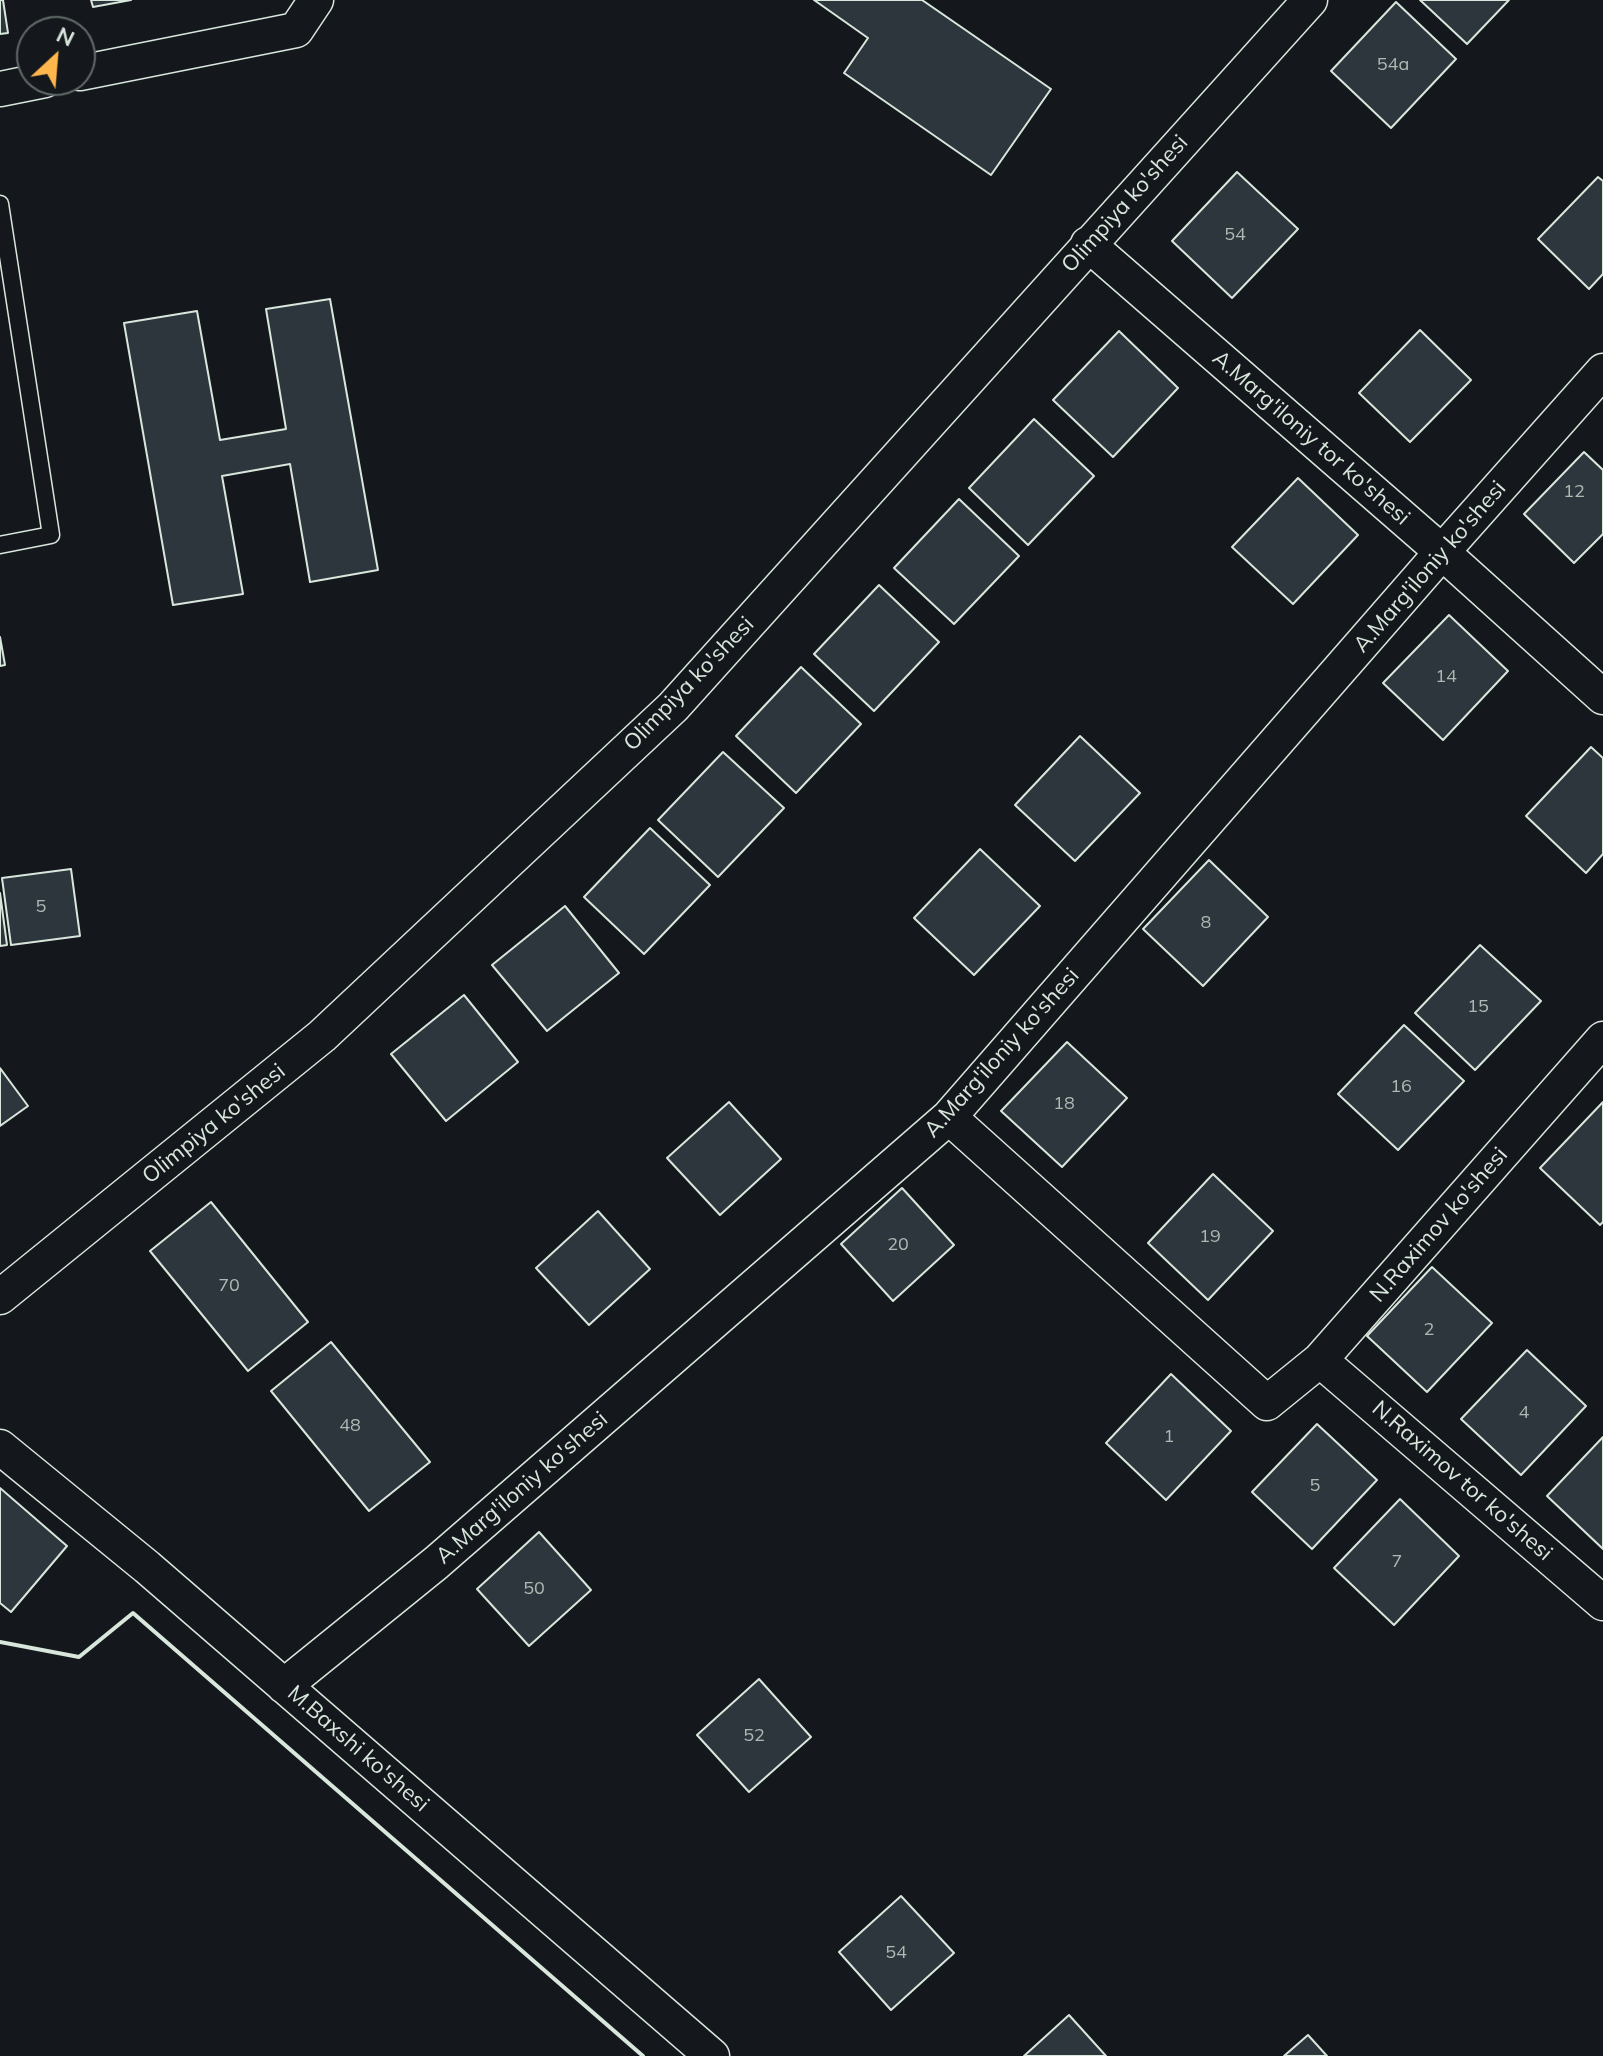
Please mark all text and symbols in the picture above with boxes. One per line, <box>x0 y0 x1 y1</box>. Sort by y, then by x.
north arrow <box>16 16 96 96</box>
text: N <box>52 20 79 52</box>
house number: 54a <box>1377 54 1409 76</box>
street label: Olimpiya ko'shesi <box>1056 130 1194 278</box>
house number: 54 <box>1224 224 1246 246</box>
street label: A.Marg'iloniy tor ko'shesi <box>1207 345 1415 531</box>
street label: A.Marg'iloniy ko'shesi <box>1348 476 1512 658</box>
house number: 12 <box>1563 481 1585 503</box>
street label: Olimpiya ko'shesi <box>618 612 760 756</box>
house number: 14 <box>1435 666 1457 688</box>
house number: 5 <box>36 896 46 918</box>
house number: 8 <box>1201 912 1211 934</box>
street label: A.Marg'iloniy ko'shesi <box>919 963 1085 1143</box>
house number: 15 <box>1467 996 1489 1018</box>
street label: Olimpiya ko'shesi <box>137 1058 291 1190</box>
house number: 16 <box>1390 1076 1412 1098</box>
house number: 18 <box>1053 1093 1075 1115</box>
street label: N.Raximov ko'shesi <box>1365 1142 1513 1308</box>
house number: 19 <box>1199 1226 1221 1248</box>
house number: 20 <box>887 1234 909 1256</box>
house number: 70 <box>218 1275 240 1297</box>
house number: 2 <box>1424 1319 1434 1341</box>
street label: N.Raximov tor ko'shesi <box>1366 1396 1558 1566</box>
house number: 4 <box>1519 1402 1529 1424</box>
street label: A.Marg'iloniy ko'shesi <box>431 1406 613 1570</box>
house number: 48 <box>339 1415 361 1437</box>
house number: 1 <box>1164 1426 1174 1448</box>
house number: 5 <box>1310 1475 1320 1497</box>
house number: 7 <box>1392 1551 1402 1573</box>
house number: 50 <box>523 1578 545 1600</box>
street label: M.Baxshi ko'shesi <box>282 1680 434 1818</box>
house number: 52 <box>743 1725 765 1747</box>
house number: 54 <box>885 1942 907 1964</box>

